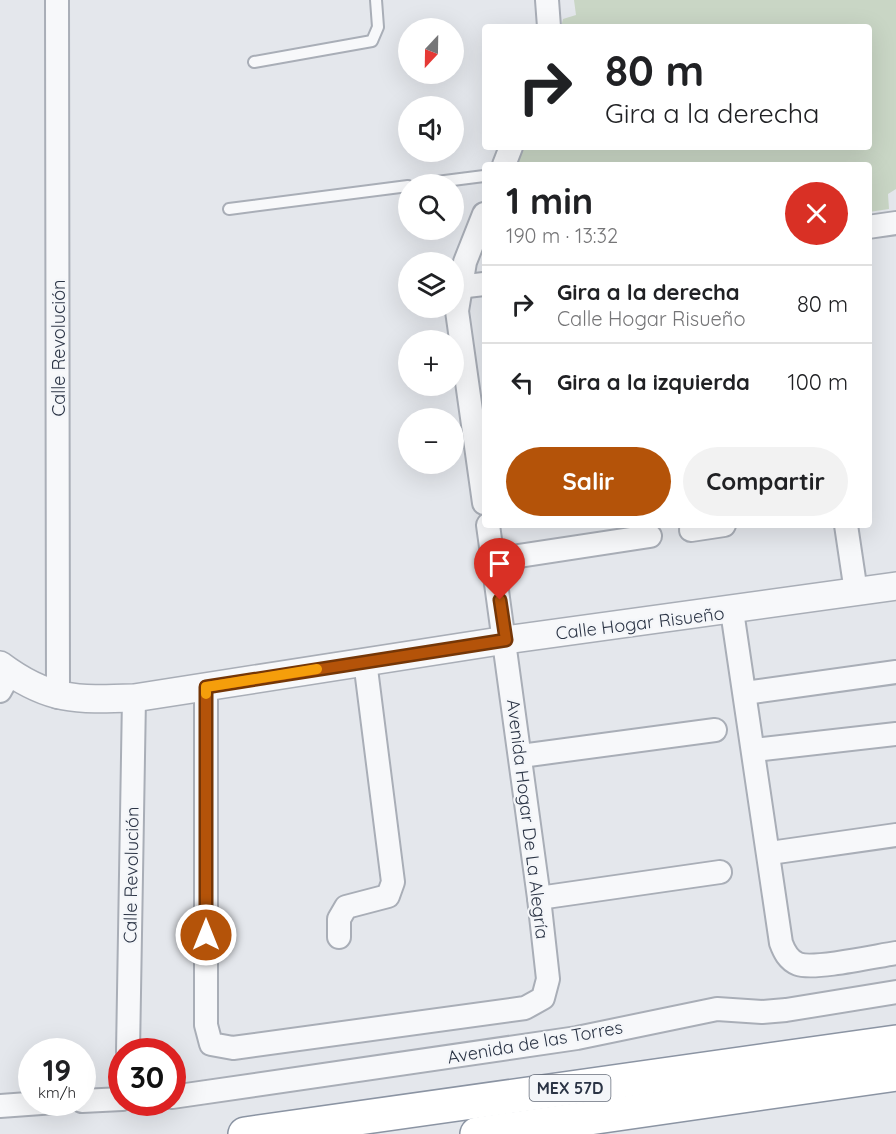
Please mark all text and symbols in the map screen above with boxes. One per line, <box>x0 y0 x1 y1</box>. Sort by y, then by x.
north arrow <box>398 18 464 84</box>
map controls <box>398 18 464 474</box>
text: 80 m <box>605 44 704 97</box>
icon: right <box>506 48 584 126</box>
button: sound <box>398 96 464 162</box>
text: Gira a la derecha <box>605 96 819 130</box>
button: search <box>398 174 464 240</box>
text: 1 min <box>506 178 593 223</box>
button: close <box>785 182 848 245</box>
text: 190 m · 13:32 <box>506 223 618 248</box>
button: layers <box>398 252 464 318</box>
text: Gira a la derecha <box>557 278 740 306</box>
street label: Calle Revolución <box>47 280 70 416</box>
icon: right <box>506 288 539 321</box>
text: 80 m <box>797 290 848 318</box>
text: Calle Hogar Risueño <box>557 306 745 331</box>
button: + <box>398 330 464 396</box>
icon: left <box>506 366 539 399</box>
text: Gira a la izquierda <box>557 368 750 396</box>
text: 100 m <box>788 368 848 396</box>
button: − <box>398 408 464 474</box>
button: Salir <box>506 447 671 516</box>
button: Compartir <box>683 447 848 516</box>
pin <box>474 538 525 600</box>
icon: arrive <box>483 547 516 580</box>
street label: Calle Hogar Risueño <box>554 601 726 645</box>
street label: Avenida Hogar De La Alegría <box>502 698 554 940</box>
street label: Calle Revolución <box>118 806 144 944</box>
position arrow <box>174 903 238 967</box>
street label: Avenida de las Torres <box>445 1015 625 1069</box>
speed limit sign: 30 <box>108 1038 186 1116</box>
text: 19 <box>43 1051 71 1089</box>
road number: MEX 57D <box>530 1075 610 1101</box>
text: km/h <box>38 1083 76 1102</box>

